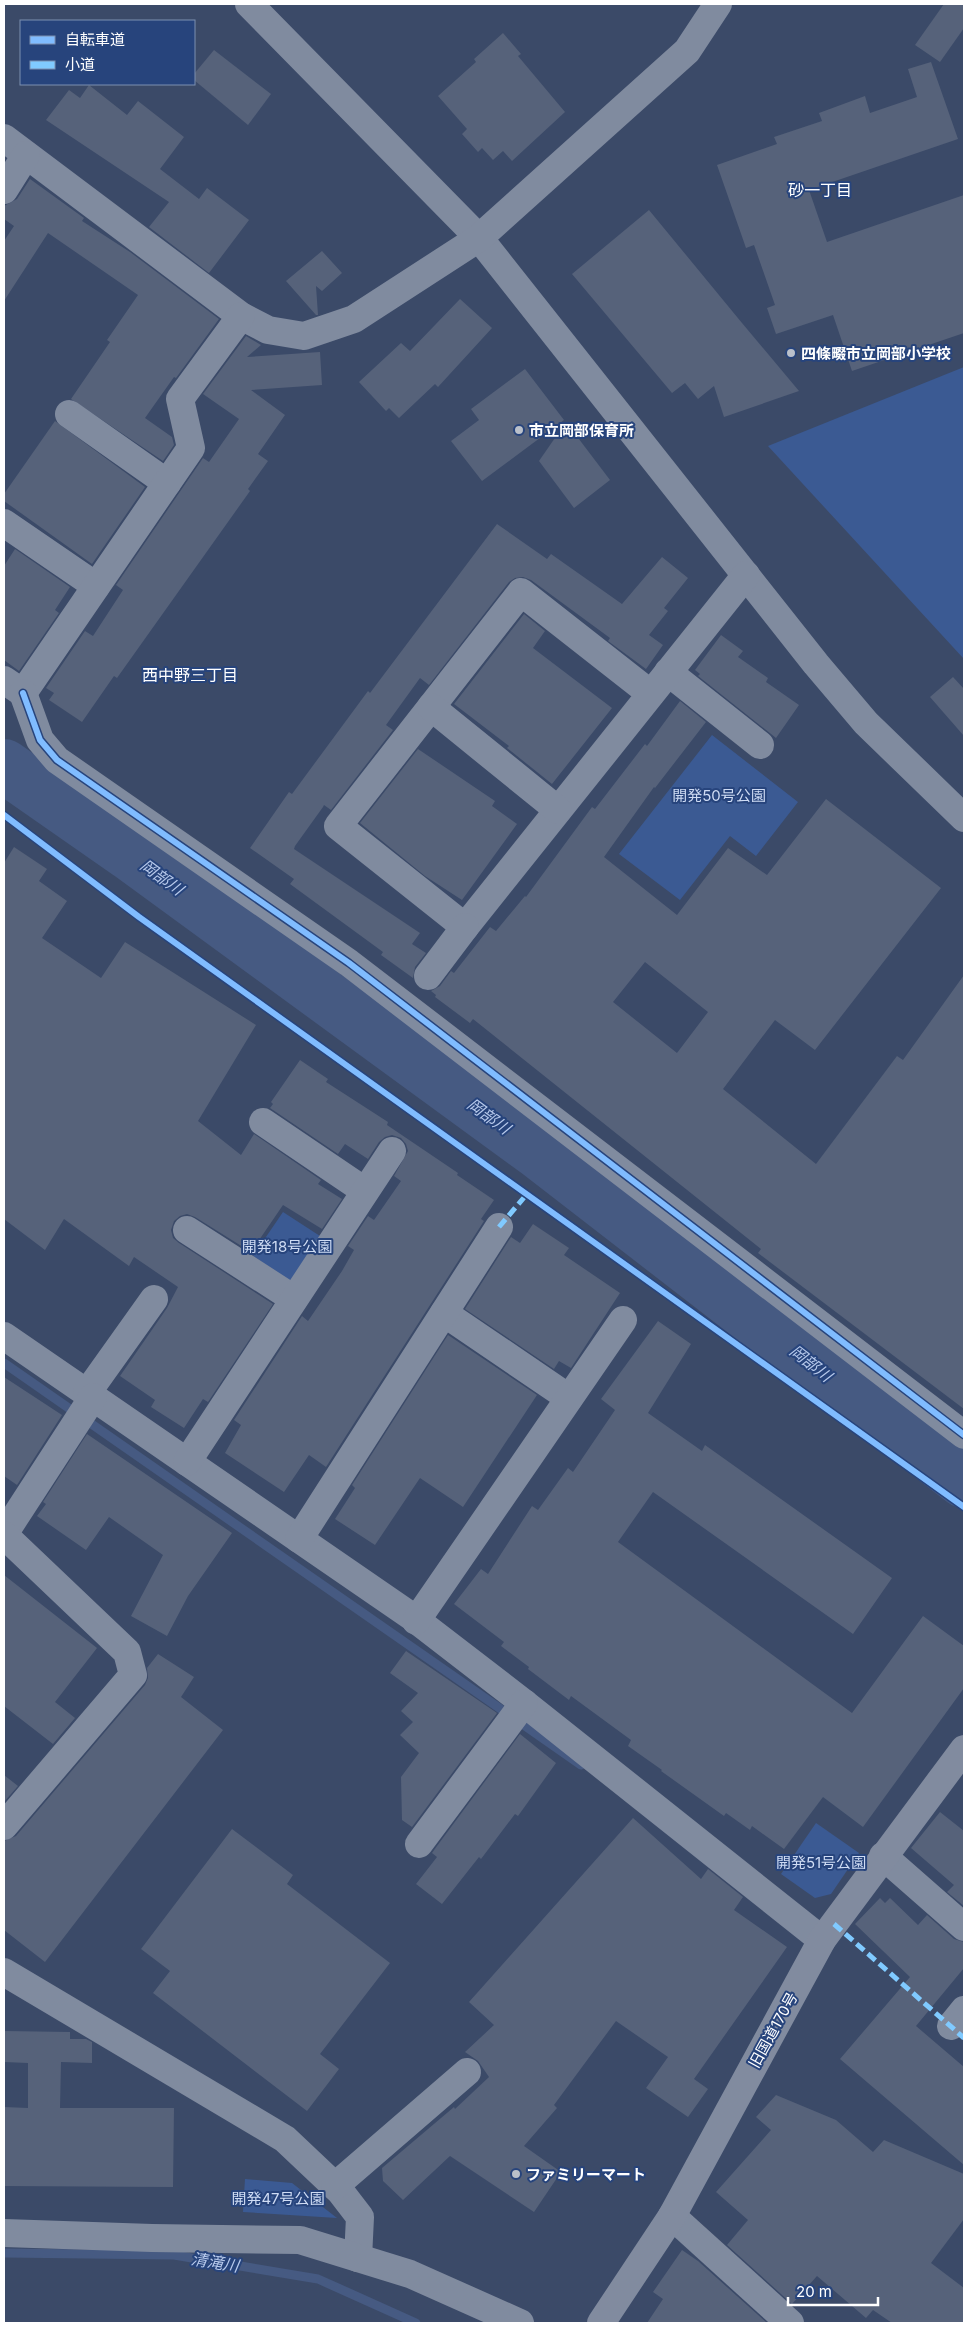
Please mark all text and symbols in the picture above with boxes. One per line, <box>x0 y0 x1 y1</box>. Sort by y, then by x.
legend <box>20 20 195 85</box>
text: 自転車道 <box>65 30 125 49</box>
text: 小道 <box>65 55 95 74</box>
district label: 砂一丁目 <box>788 180 852 200</box>
place label: 四條畷市立岡部小学校 <box>801 344 951 363</box>
marker: 四條畷市立岡部小学校 <box>785 347 797 359</box>
place label: 市立岡部保育所 <box>529 421 634 440</box>
marker: 市立岡部保育所 <box>513 424 525 436</box>
district label: 西中野三丁目 <box>142 665 238 685</box>
park label: 開発50号公園 <box>672 786 766 805</box>
water label: 岡部川 <box>137 855 189 900</box>
water label: 岡部川 <box>464 1094 516 1139</box>
park label: 開発18号公園 <box>242 1237 332 1256</box>
water label: 岡部川 <box>786 1340 838 1387</box>
park label: 開発51号公園 <box>776 1853 866 1872</box>
street label: 旧国道170号 <box>744 1989 802 2071</box>
place label: ファミリーマート <box>526 2165 646 2184</box>
marker: ファミリーマート <box>510 2168 522 2180</box>
park label: 開発47号公園 <box>231 2189 325 2208</box>
water label: 清滝川 <box>190 2248 242 2276</box>
scale bar <box>788 2274 878 2306</box>
text: 20 m <box>796 2282 832 2301</box>

